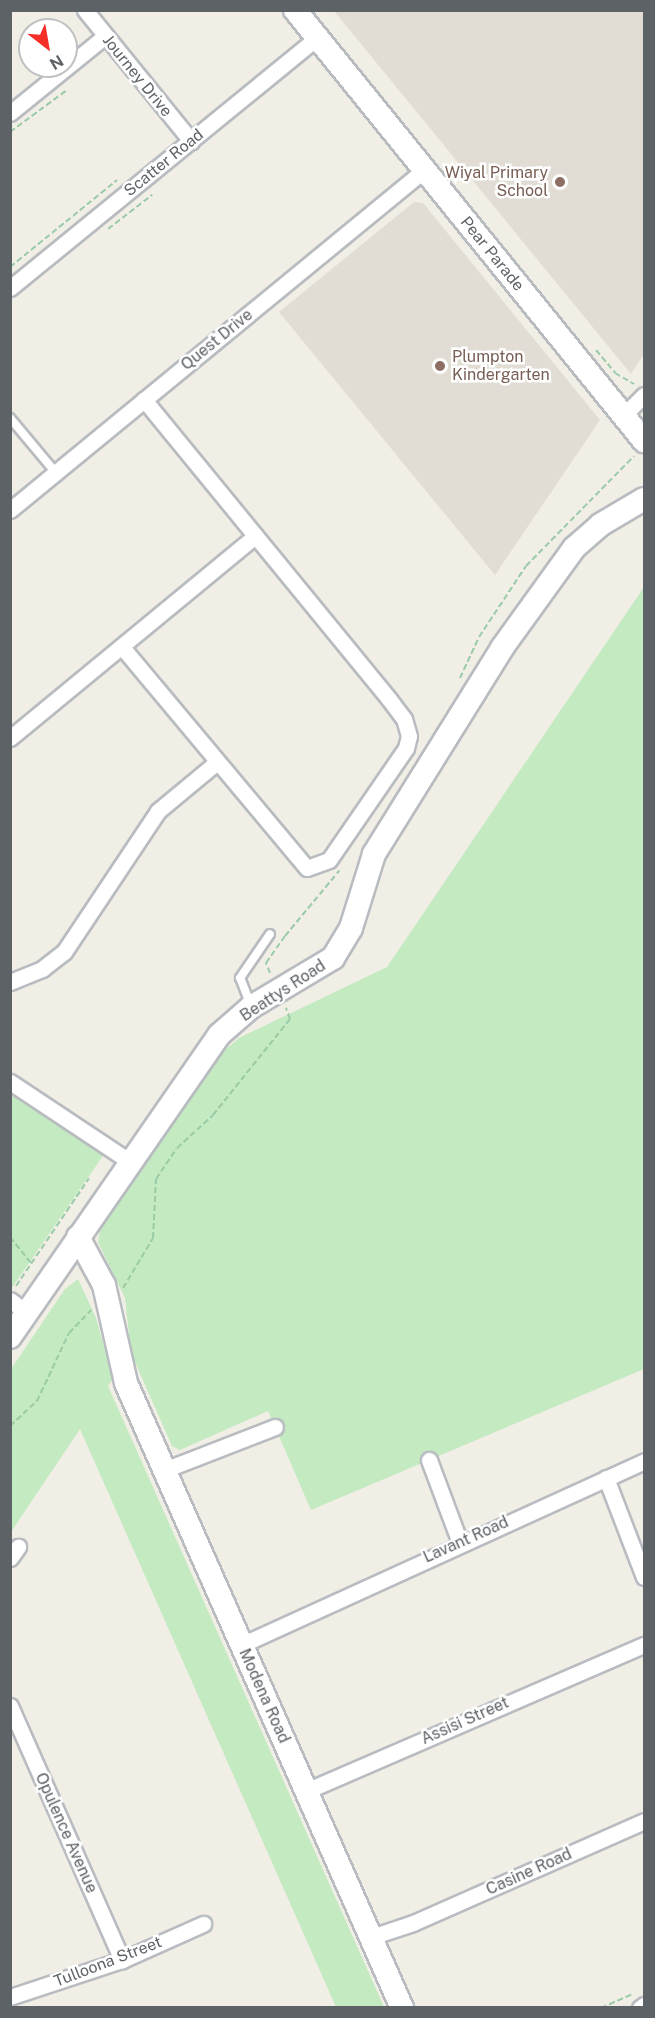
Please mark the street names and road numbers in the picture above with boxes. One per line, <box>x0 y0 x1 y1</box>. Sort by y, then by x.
street label: Journey Drive <box>98 31 176 121</box>
street label: Scatter Road <box>121 125 207 201</box>
street label: Pear Parade <box>456 213 528 295</box>
street label: Quest Drive <box>177 305 257 375</box>
street label: Beattys Road <box>237 956 329 1026</box>
street label: Lavant Road <box>420 1513 512 1567</box>
street label: Modena Road <box>235 1646 293 1746</box>
street label: Assisi Street <box>418 1693 512 1749</box>
street label: Opulence Avenue <box>31 1770 101 1896</box>
street label: Casine Road <box>483 1845 575 1899</box>
street label: Tulloona Street <box>51 1933 165 1991</box>

